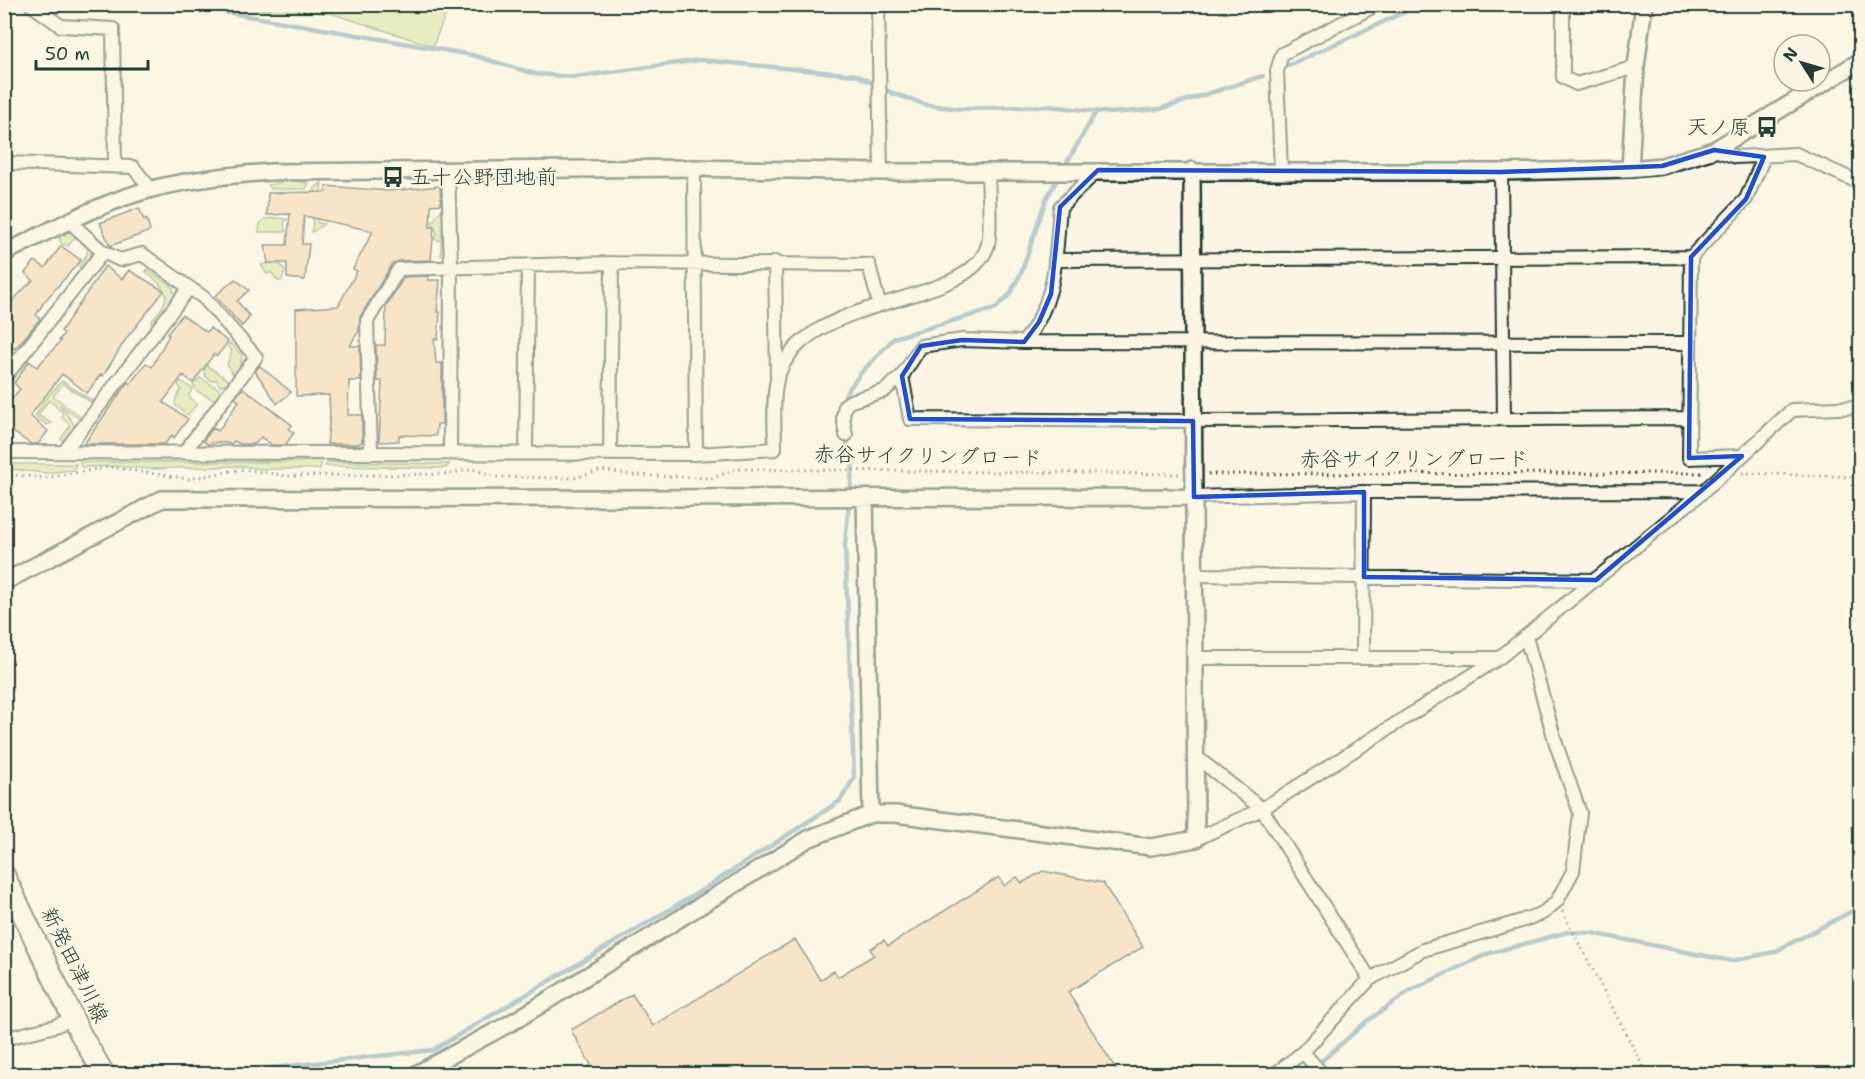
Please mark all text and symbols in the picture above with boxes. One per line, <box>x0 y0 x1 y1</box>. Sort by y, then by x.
scale bar <box>36 33 148 71</box>
north arrow <box>1772 33 1832 93</box>
text: 50 m <box>45 42 90 66</box>
text: N <box>1778 43 1803 66</box>
place label: 天ノ原 <box>1687 113 1750 141</box>
bus stop icon: 天ノ原 <box>1755 115 1779 139</box>
place label: 五十公野団地前 <box>410 163 557 191</box>
bus stop icon: 五十公野団地前 <box>381 165 405 189</box>
street label: 赤谷サイクリングロード <box>813 440 1043 472</box>
street label: 赤谷サイクリングロード <box>1300 445 1528 473</box>
street label: 新発田津川線 <box>35 902 115 1028</box>

